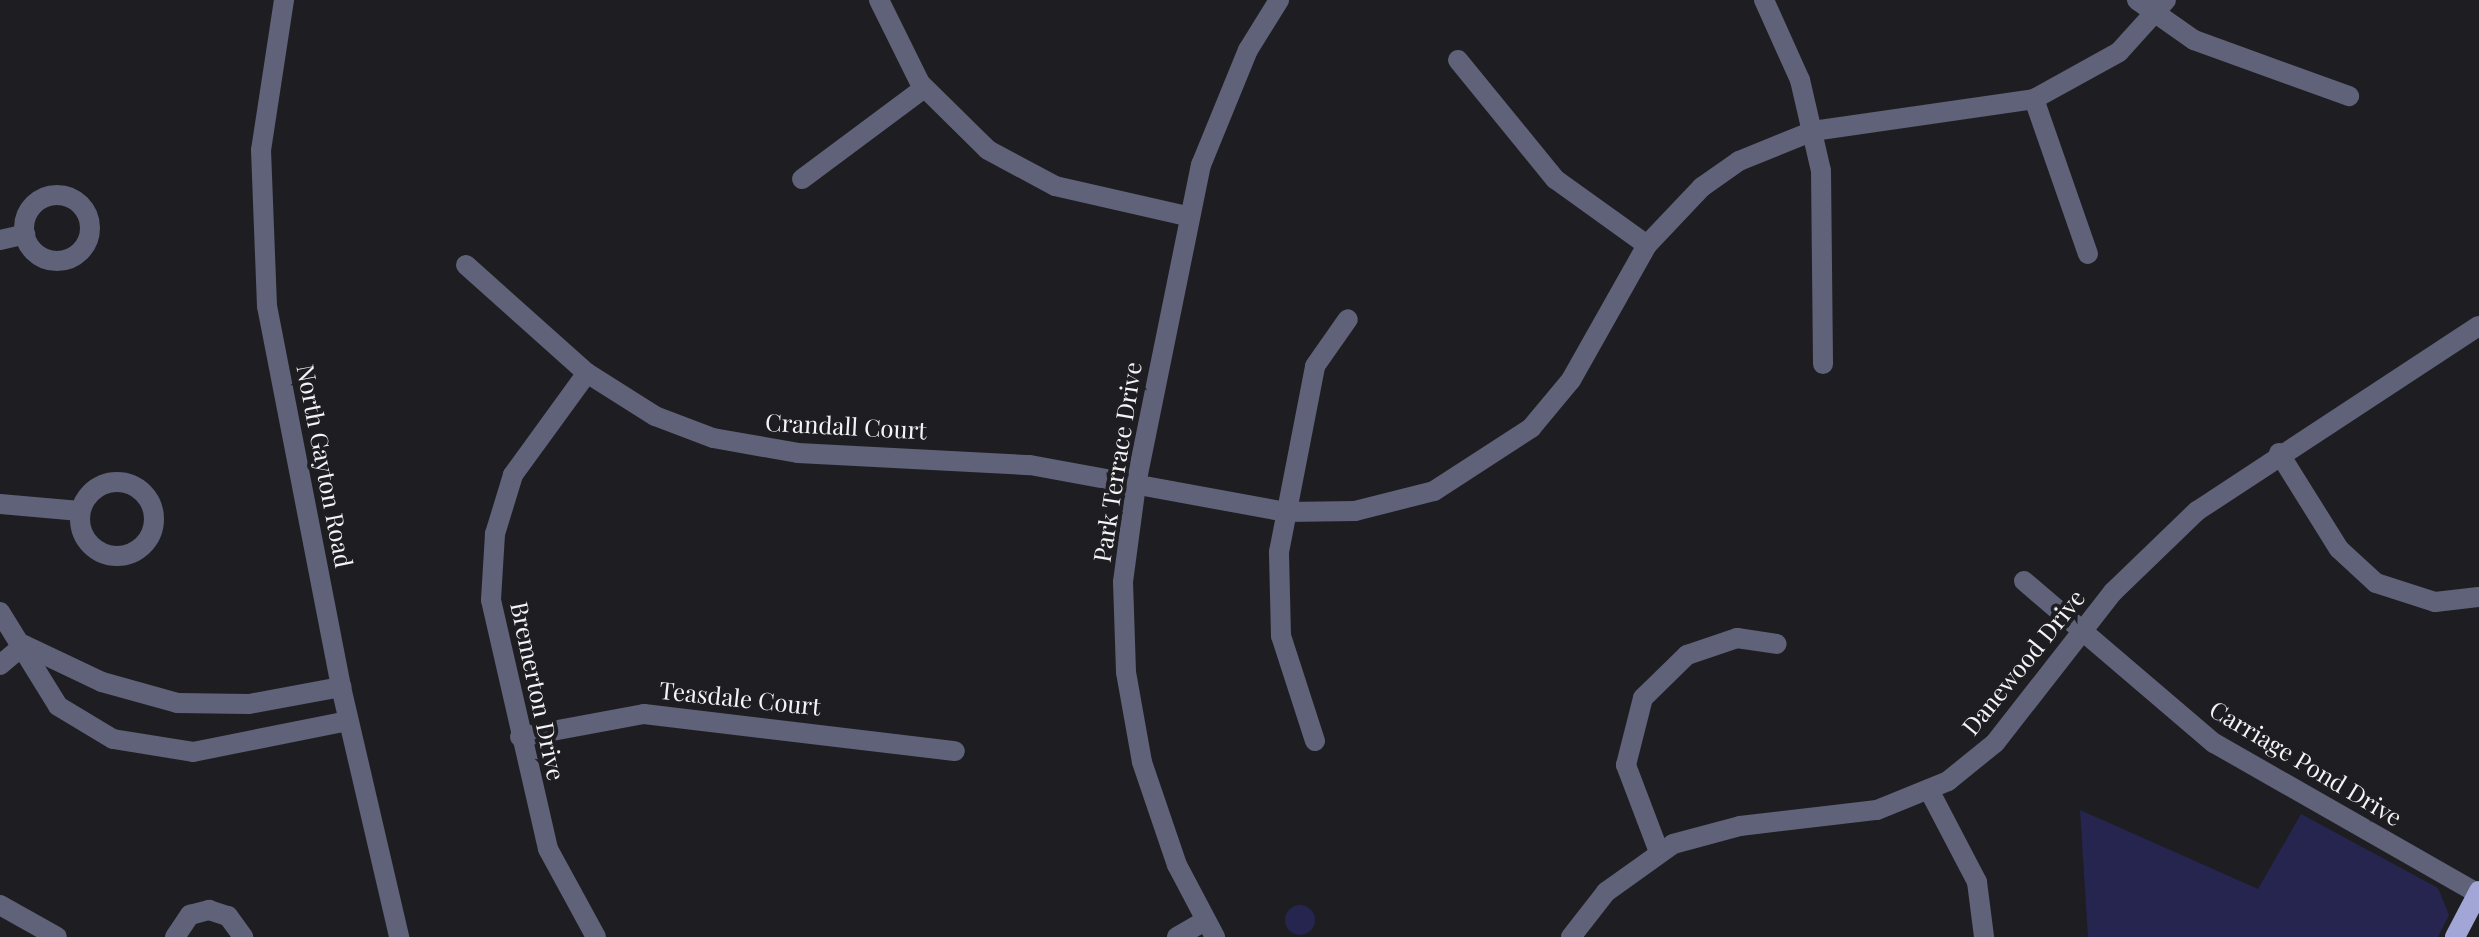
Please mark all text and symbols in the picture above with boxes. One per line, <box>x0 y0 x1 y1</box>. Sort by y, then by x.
street label: Park Terrace Drive <box>1087 359 1147 565</box>
street label: North Gayton Road <box>291 362 359 570</box>
street label: Crandall Court <box>764 407 928 445</box>
street label: Danewood Drive <box>1956 583 2090 741</box>
street label: Bremerton Drive <box>505 599 571 783</box>
street label: Teasdale Court <box>658 675 822 721</box>
street label: Carriage Pond Drive <box>2205 694 2407 832</box>

